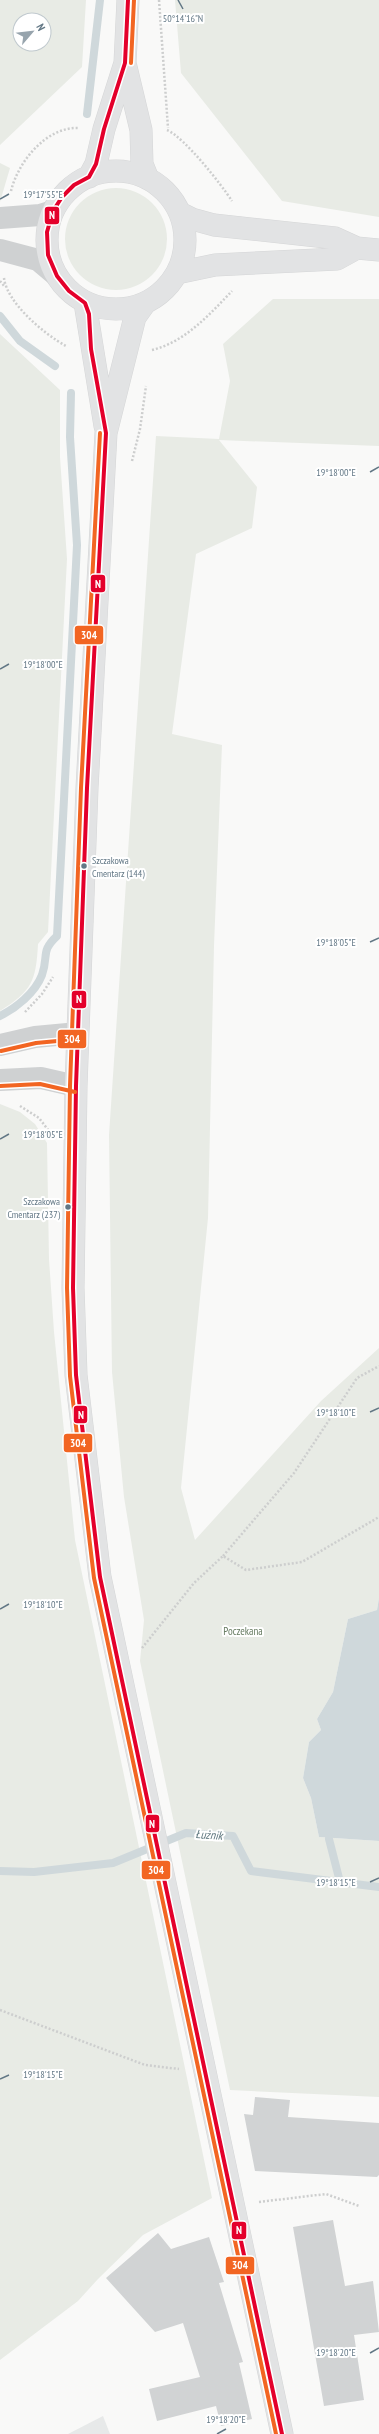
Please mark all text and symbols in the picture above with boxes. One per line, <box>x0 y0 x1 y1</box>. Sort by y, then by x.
north arrow <box>12 12 52 52</box>
text: 50°14'16"N <box>163 12 203 25</box>
text: N <box>33 21 48 33</box>
text: 19°17'55"E <box>23 188 63 201</box>
line badge: N <box>44 206 60 225</box>
text: N <box>49 208 55 222</box>
text: 19°18'00"E <box>316 466 356 479</box>
line badge: N <box>90 574 106 593</box>
text: N <box>95 577 101 591</box>
line badge: 304 <box>74 625 104 645</box>
text: 304 <box>81 628 98 642</box>
text: 19°18'00"E <box>23 658 63 671</box>
place label: Szczakowa Cmentarz (144) <box>92 854 145 880</box>
marker: Szczakowa Cmentarz (144) <box>79 861 89 871</box>
text: 19°18'05"E <box>316 936 356 949</box>
line badge: N <box>71 990 87 1009</box>
text: N <box>76 992 82 1006</box>
line badge: 304 <box>57 1029 87 1049</box>
text: 304 <box>64 1032 81 1046</box>
text: 19°18'05"E <box>23 1128 63 1141</box>
place label: Szczakowa Cmentarz (237) <box>7 1195 61 1221</box>
marker: Szczakowa Cmentarz (237) <box>63 1202 73 1212</box>
line badge: N <box>73 1405 88 1424</box>
text: 19°18'10"E <box>316 1406 356 1419</box>
text: N <box>78 1408 84 1422</box>
line badge: 304 <box>63 1433 93 1453</box>
text: 304 <box>70 1436 87 1450</box>
text: 19°18'10"E <box>23 1598 63 1611</box>
park label: Poczekana <box>223 1624 263 1638</box>
line badge: N <box>145 1814 160 1833</box>
text: N <box>149 1817 155 1831</box>
water label: Łużnik <box>195 1826 224 1843</box>
line badge: 304 <box>141 1860 171 1880</box>
text: 304 <box>148 1863 165 1877</box>
text: 19°18'15"E <box>316 1876 356 1889</box>
text: 19°18'15"E <box>23 2068 63 2081</box>
line badge: N <box>231 2221 247 2240</box>
text: N <box>236 2223 242 2237</box>
line badge: 304 <box>225 2256 255 2275</box>
text: 304 <box>232 2258 249 2272</box>
text: 19°18'20"E <box>316 2346 356 2359</box>
text: 19°18'20"E <box>206 2413 246 2426</box>

